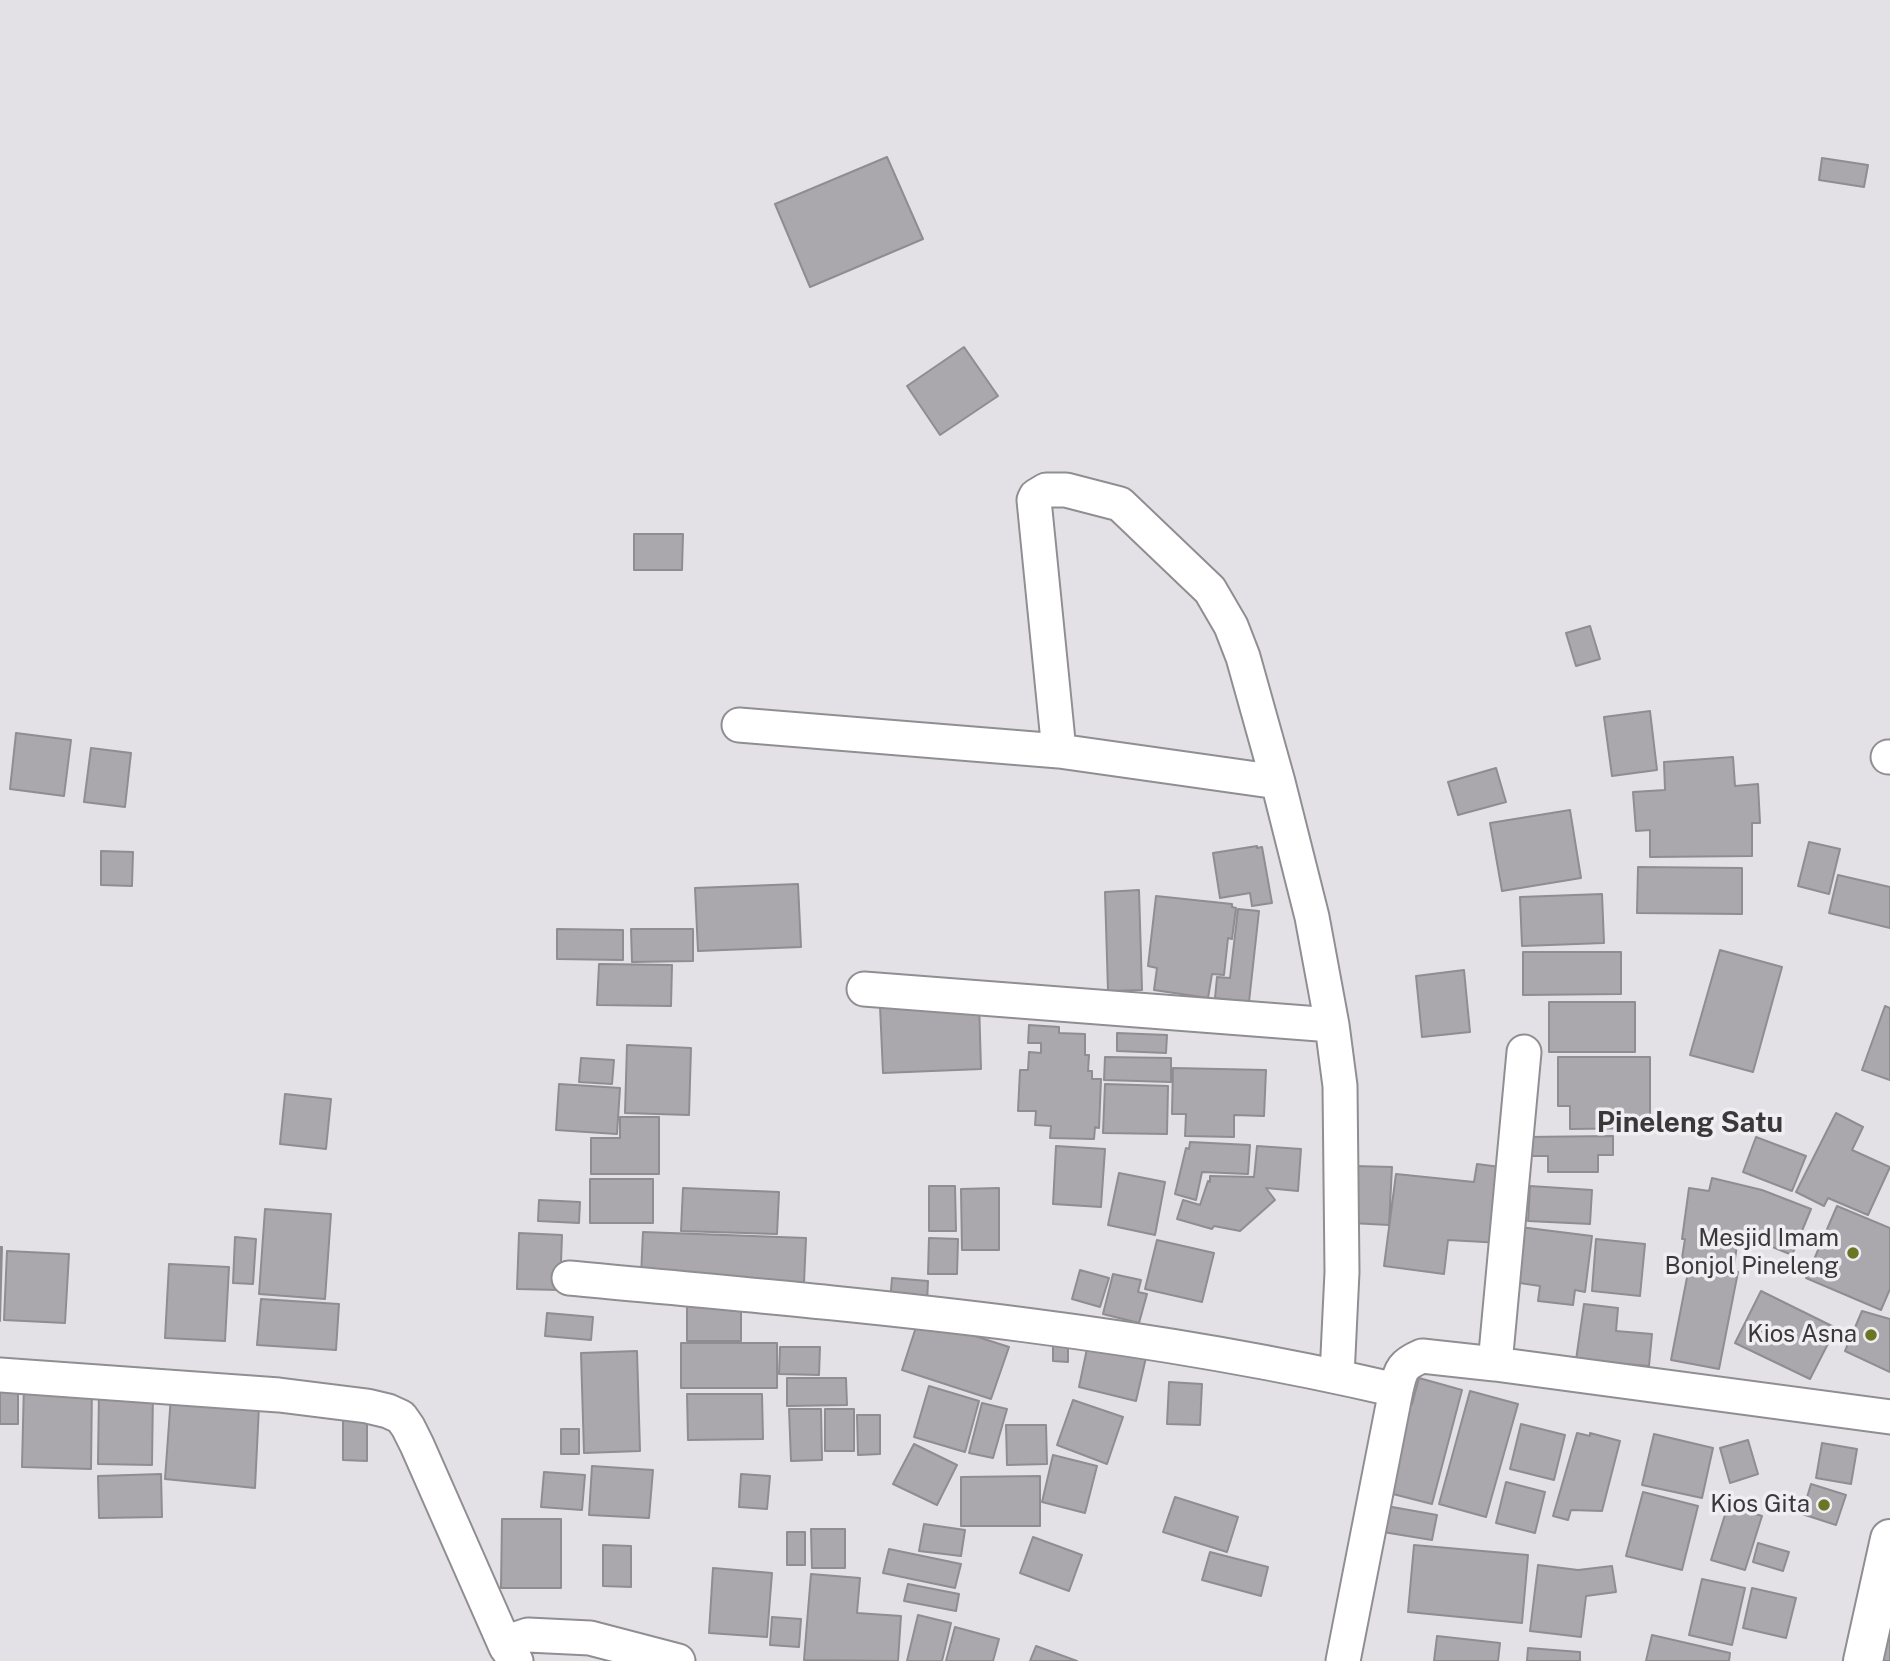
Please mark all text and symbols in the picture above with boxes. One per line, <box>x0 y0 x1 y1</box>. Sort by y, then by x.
district label: Pineleng Satu <box>1597 1106 1783 1140</box>
place label: Mesjid Imam Bonjol Pineleng <box>1665 1225 1839 1281</box>
marker: Mesjid Imam Bonjol Pineleng <box>1845 1245 1861 1261</box>
place label: Kios Asna <box>1747 1321 1857 1349</box>
marker: Kios Asna <box>1863 1327 1879 1343</box>
place label: Kios Gita <box>1710 1491 1810 1519</box>
marker: Kios Gita <box>1816 1497 1832 1513</box>

